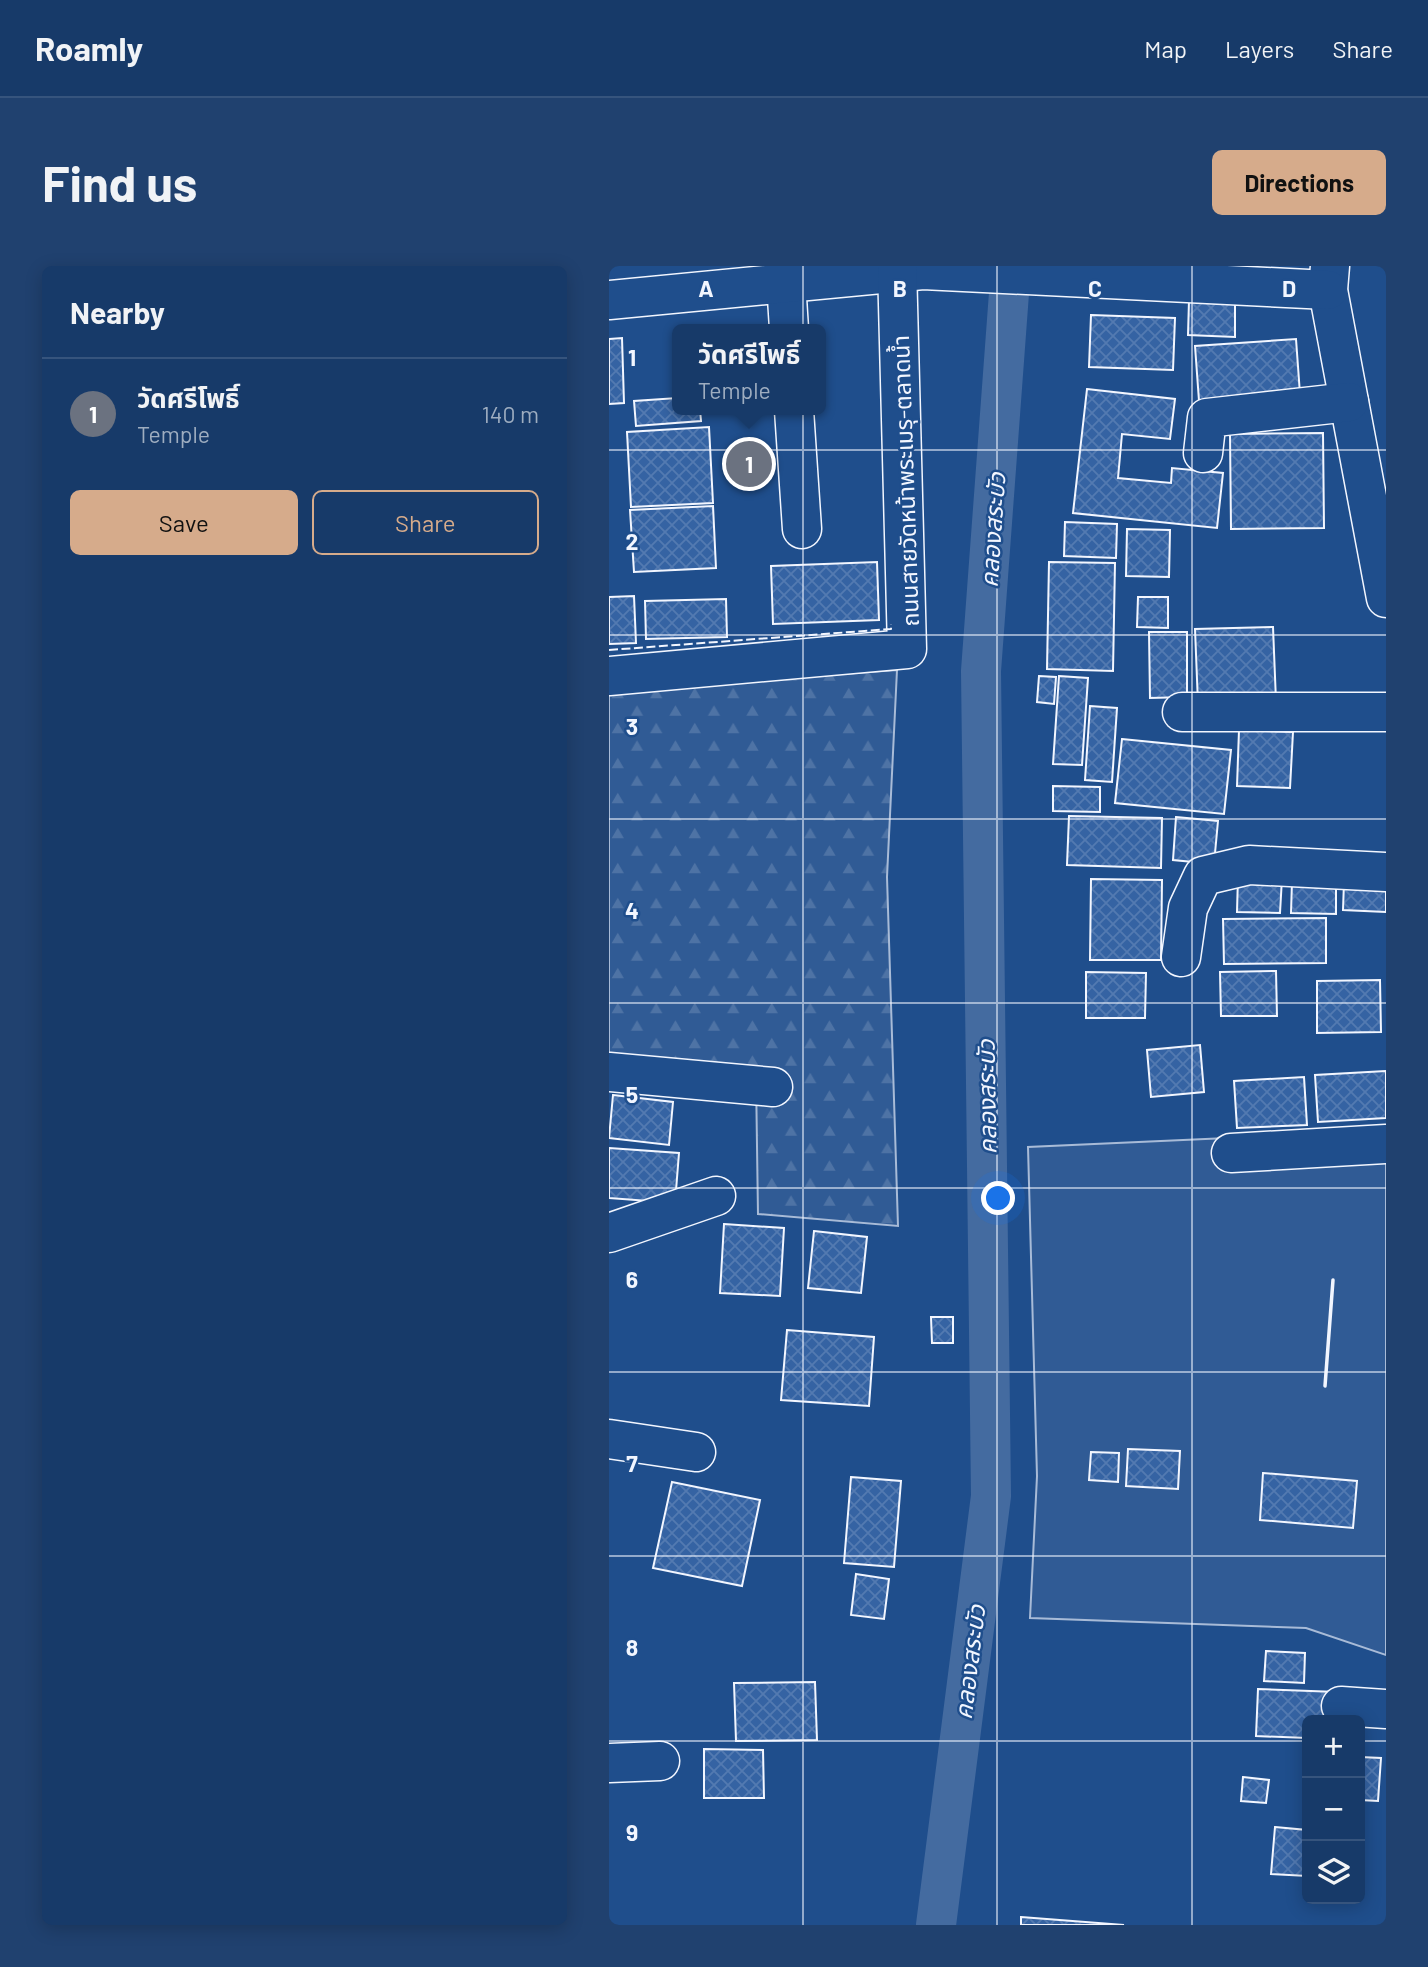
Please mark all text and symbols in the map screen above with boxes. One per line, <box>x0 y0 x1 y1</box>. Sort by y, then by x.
text: Roamly <box>35 28 143 68</box>
text: Map <box>1144 34 1187 63</box>
text: Layers <box>1225 34 1294 63</box>
text: Share <box>1332 34 1393 63</box>
button: Directions <box>1212 150 1386 215</box>
text: Find us <box>42 153 197 212</box>
text: A <box>698 274 714 302</box>
text: B <box>893 274 907 302</box>
text: C <box>1088 274 1102 302</box>
text: D <box>1282 274 1296 302</box>
text: Nearby <box>70 294 165 330</box>
popup <box>672 324 826 415</box>
street label: ถนนสายวัดหน้าพระเมรุ-ตลาดน้ำ <box>885 335 925 627</box>
text: วัดศรีโพธิ์ <box>698 338 800 369</box>
text: 1 <box>628 343 636 371</box>
text: Temple <box>698 376 771 404</box>
text: วัดศรีโพธิ์ <box>137 382 240 413</box>
text: 1 <box>89 400 97 428</box>
text: 140 m <box>482 400 539 428</box>
text: Temple <box>137 420 210 448</box>
pin: 1 <box>726 438 772 490</box>
water label: คลองสระบัว <box>974 470 1011 588</box>
button: Save <box>70 490 298 555</box>
button: Share <box>312 490 539 555</box>
text: 2 <box>626 527 638 555</box>
text: 3 <box>626 712 638 740</box>
text: 4 <box>625 896 639 924</box>
water label: คลองสระบัว <box>970 1038 1002 1155</box>
text: 5 <box>626 1080 638 1108</box>
your location <box>981 1181 1015 1215</box>
text: 6 <box>626 1265 638 1293</box>
text: 7 <box>626 1449 638 1477</box>
water label: คลองสระบัว <box>948 1602 991 1721</box>
text: 8 <box>626 1633 638 1661</box>
map controls <box>1302 1715 1365 1904</box>
button: + <box>1302 1715 1365 1778</box>
button: − <box>1302 1778 1365 1841</box>
text: 9 <box>626 1818 638 1846</box>
button: layers <box>1302 1841 1365 1904</box>

